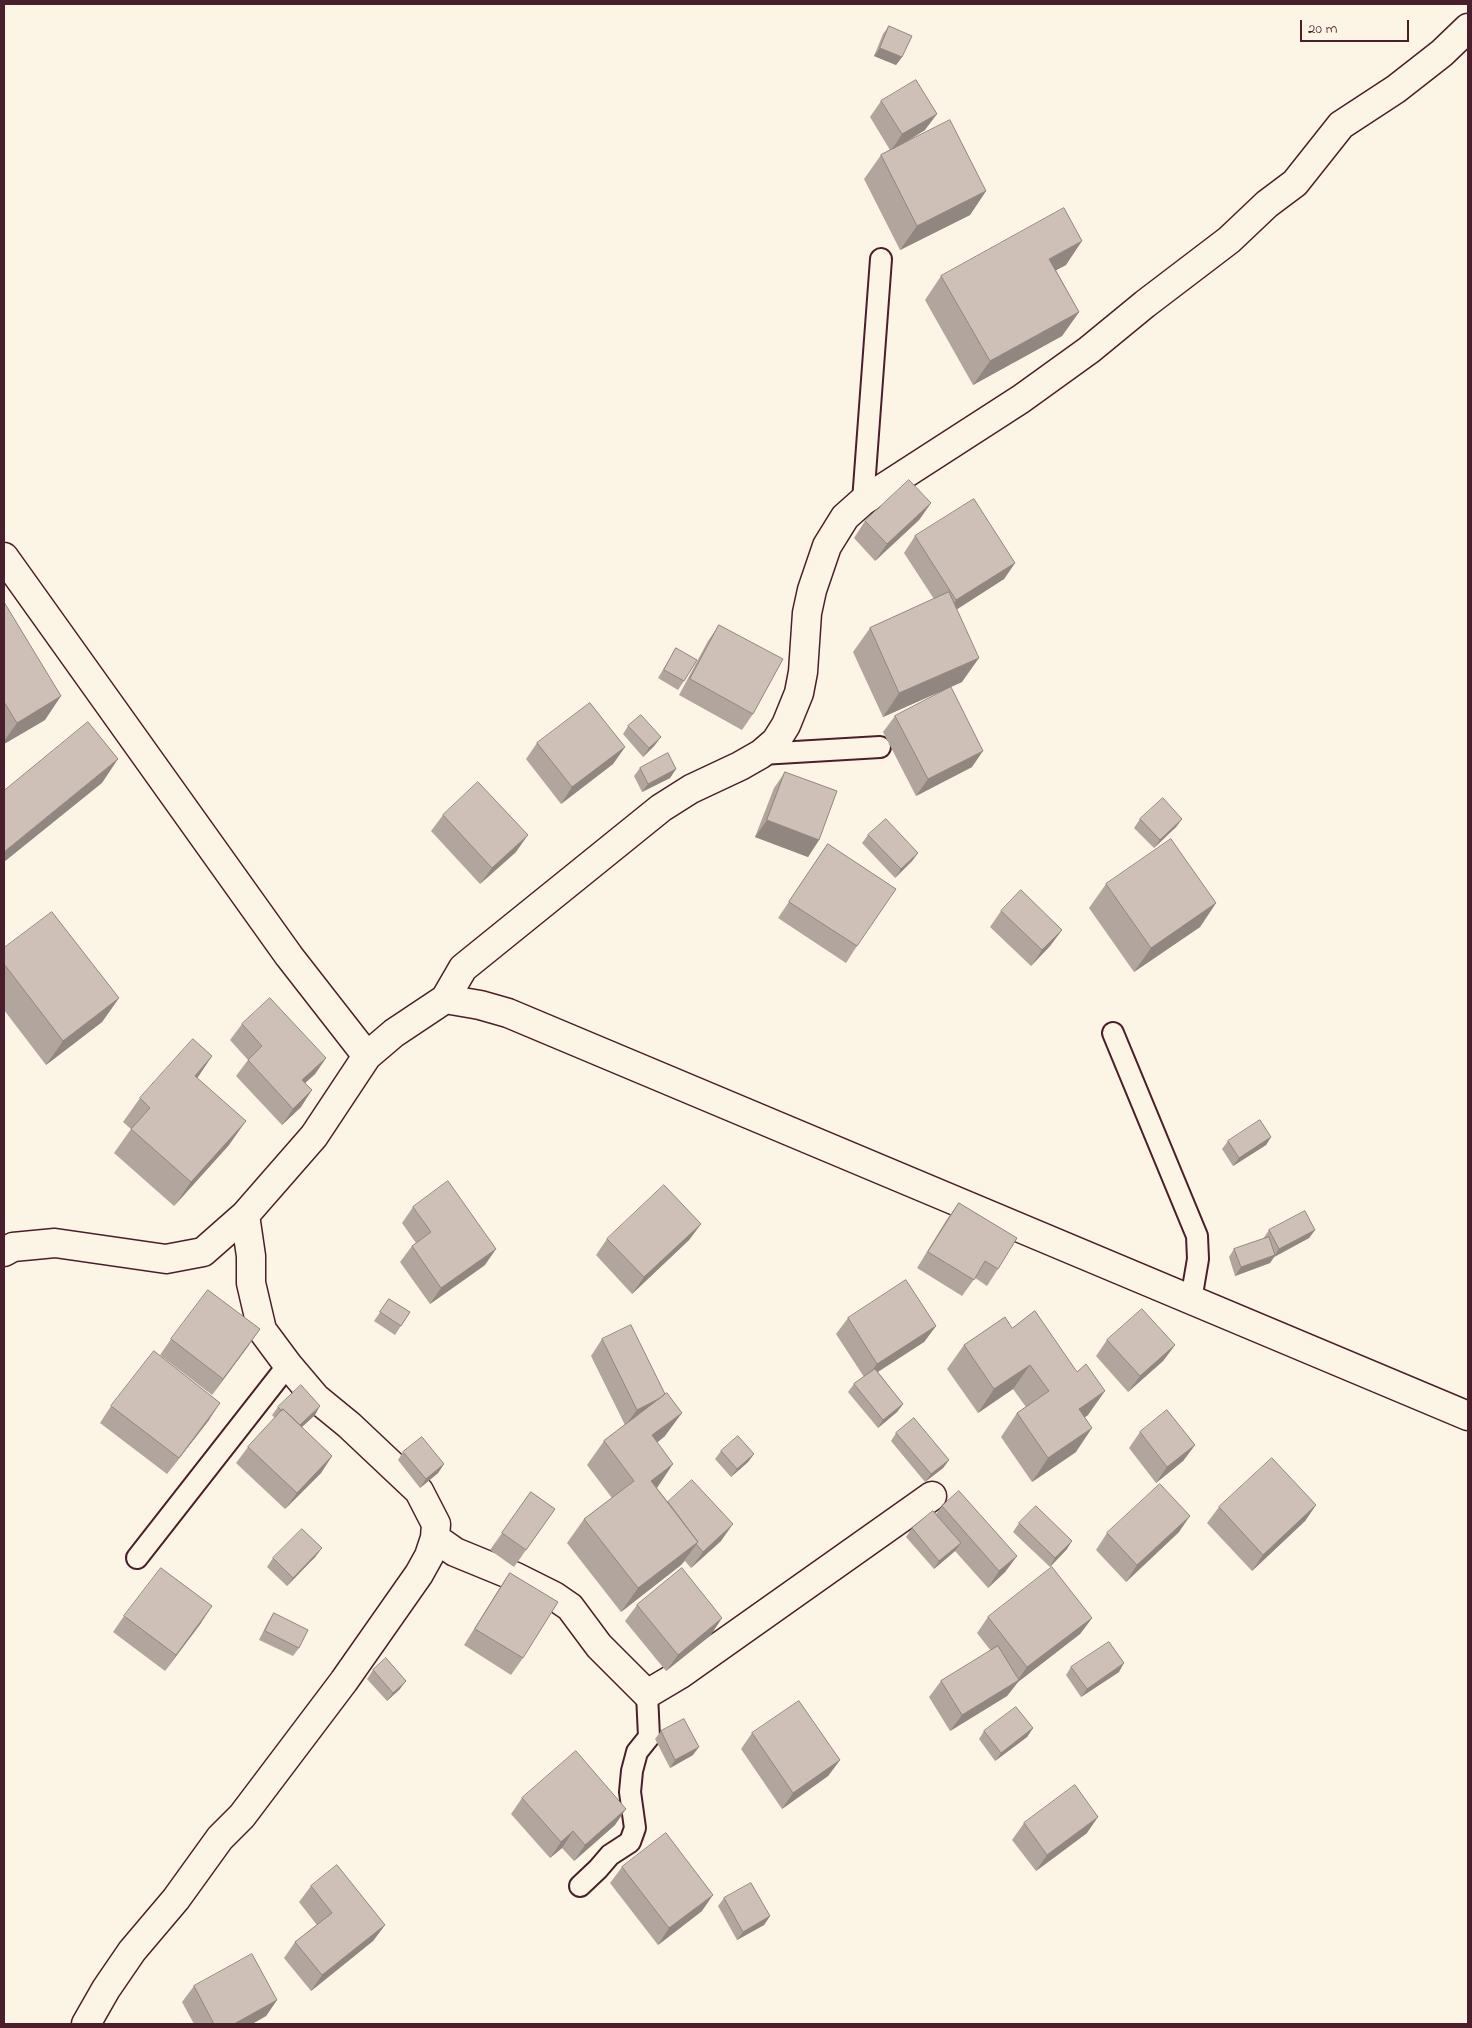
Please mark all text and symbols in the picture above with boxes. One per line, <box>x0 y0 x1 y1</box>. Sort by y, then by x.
scale bar <box>1302 10 1411 42</box>
text: 20 m <box>1308 18 1337 40</box>

